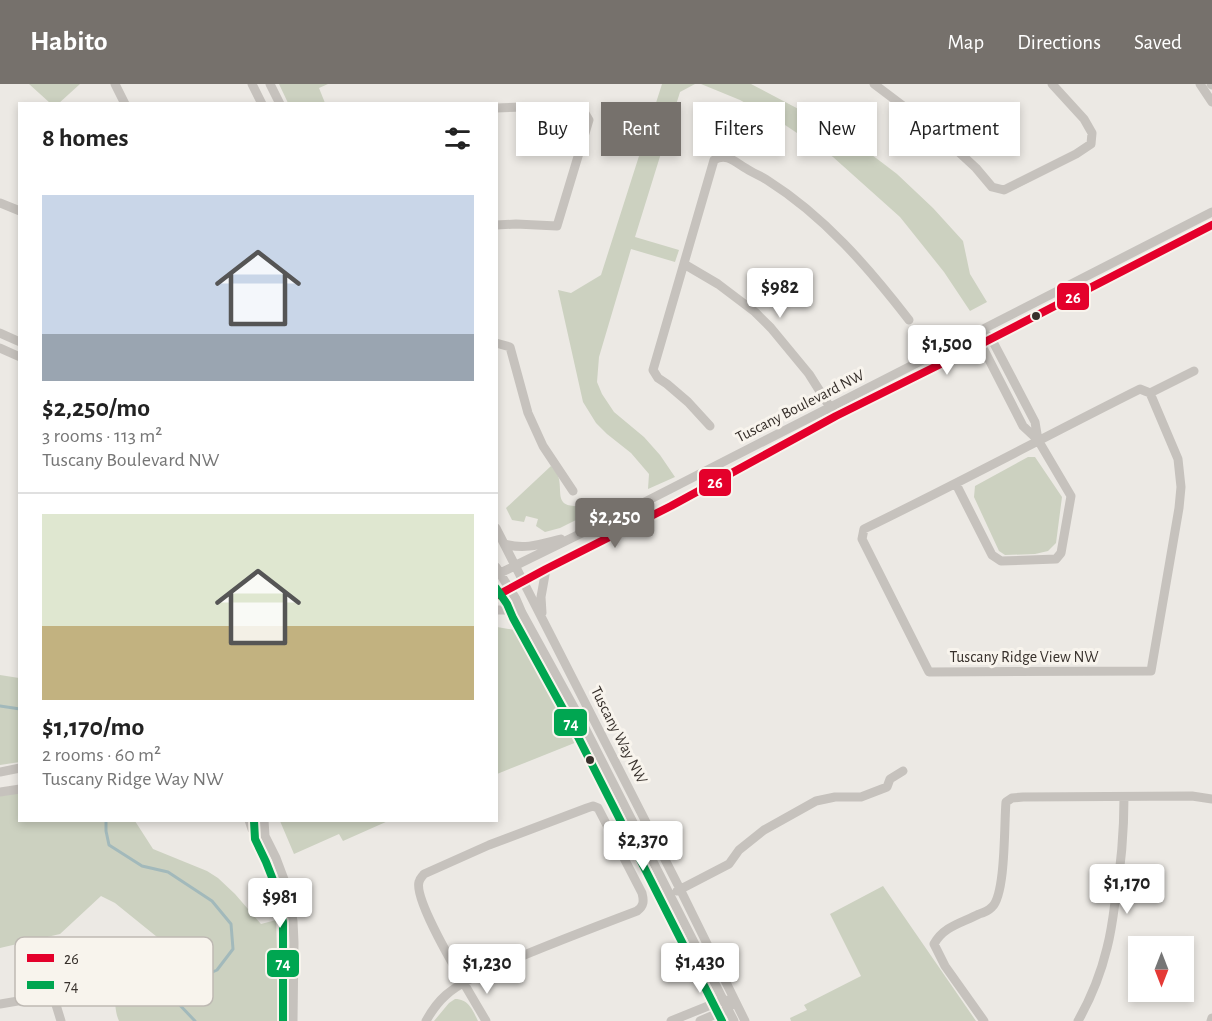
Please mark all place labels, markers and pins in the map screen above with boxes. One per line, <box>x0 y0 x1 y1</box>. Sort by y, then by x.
pin: $982 <box>744 268 816 319</box>
unlabelled marker <box>1030 310 1042 322</box>
pin: $1,500 <box>898 325 996 376</box>
pin: $2,250 <box>566 498 664 549</box>
unlabelled marker <box>584 754 596 766</box>
pin: $2,370 <box>594 821 692 872</box>
pin: $1,170 <box>1078 864 1176 915</box>
pin: $981 <box>244 878 316 929</box>
pin: $1,430 <box>651 943 749 994</box>
pin: $1,230 <box>438 944 536 995</box>

